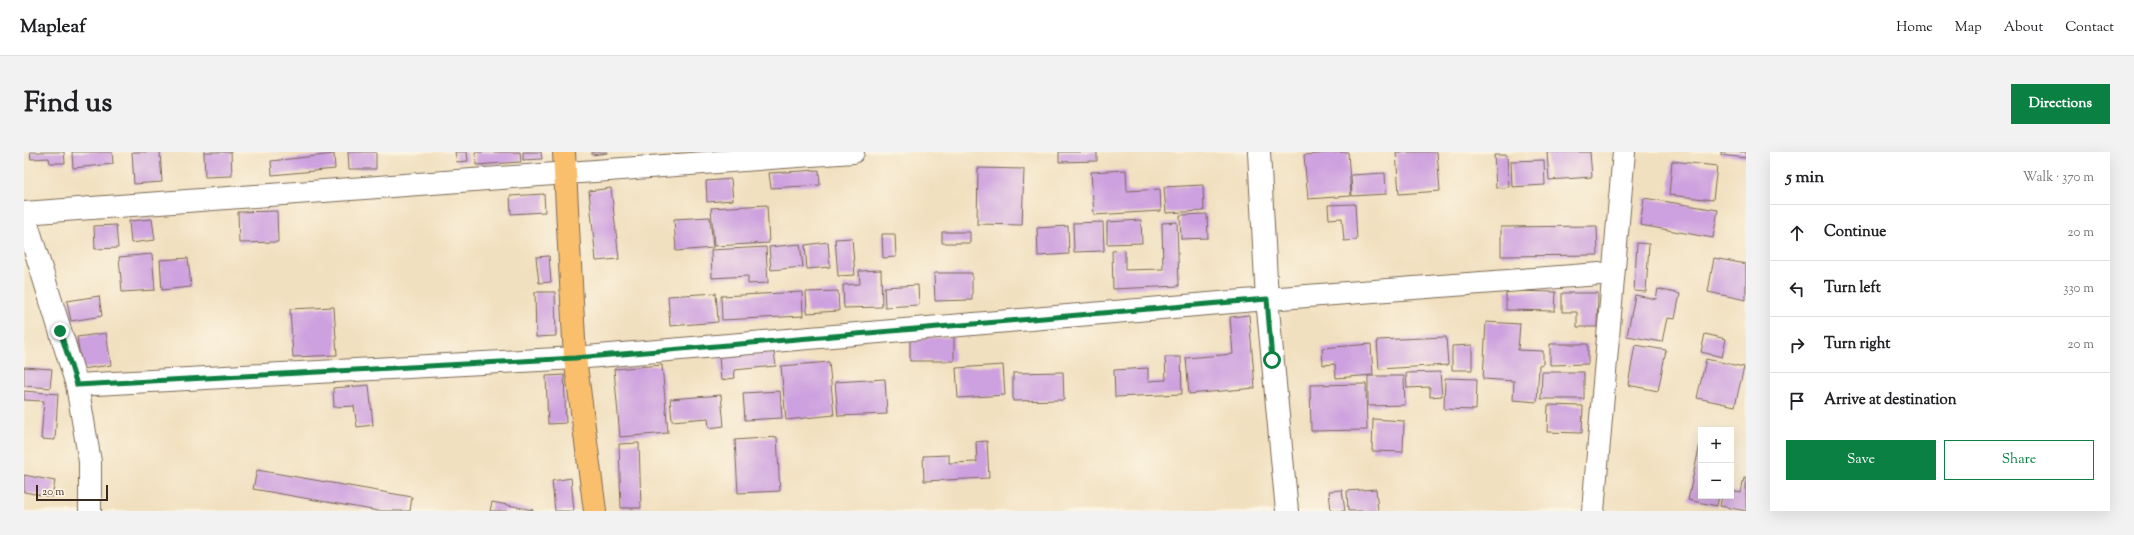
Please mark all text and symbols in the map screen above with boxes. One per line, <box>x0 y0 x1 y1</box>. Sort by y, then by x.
text: Mapleaf <box>20 14 86 41</box>
text: Home <box>1896 18 1933 38</box>
text: Map <box>1955 18 1982 38</box>
text: About <box>2004 18 2043 38</box>
text: Contact <box>2065 18 2114 38</box>
text: Find us <box>24 84 112 124</box>
button: Directions <box>2011 84 2110 124</box>
text: 5 min <box>1786 166 1824 190</box>
text: Walk · 370 m <box>2023 169 2094 187</box>
icon: ahead <box>1786 222 1808 244</box>
text: Continue <box>1824 222 1886 243</box>
text: 20 m <box>2068 224 2094 242</box>
icon: left <box>1786 278 1808 300</box>
text: Turn left <box>1824 278 1881 299</box>
text: 330 m <box>2063 280 2094 298</box>
route end <box>51 322 69 340</box>
icon: right <box>1786 334 1808 356</box>
text: Turn right <box>1824 334 1890 355</box>
text: 20 m <box>2068 336 2094 354</box>
route start <box>1263 351 1281 369</box>
icon: arrive <box>1786 390 1808 412</box>
text: Arrive at destination <box>1824 390 1957 411</box>
map controls <box>1698 427 1734 499</box>
button: + <box>1698 427 1734 463</box>
button: Save <box>1786 440 1936 480</box>
button: Share <box>1944 440 2094 480</box>
button: − <box>1698 463 1734 499</box>
scale bar <box>36 483 108 502</box>
text: 20 m <box>42 484 64 500</box>

